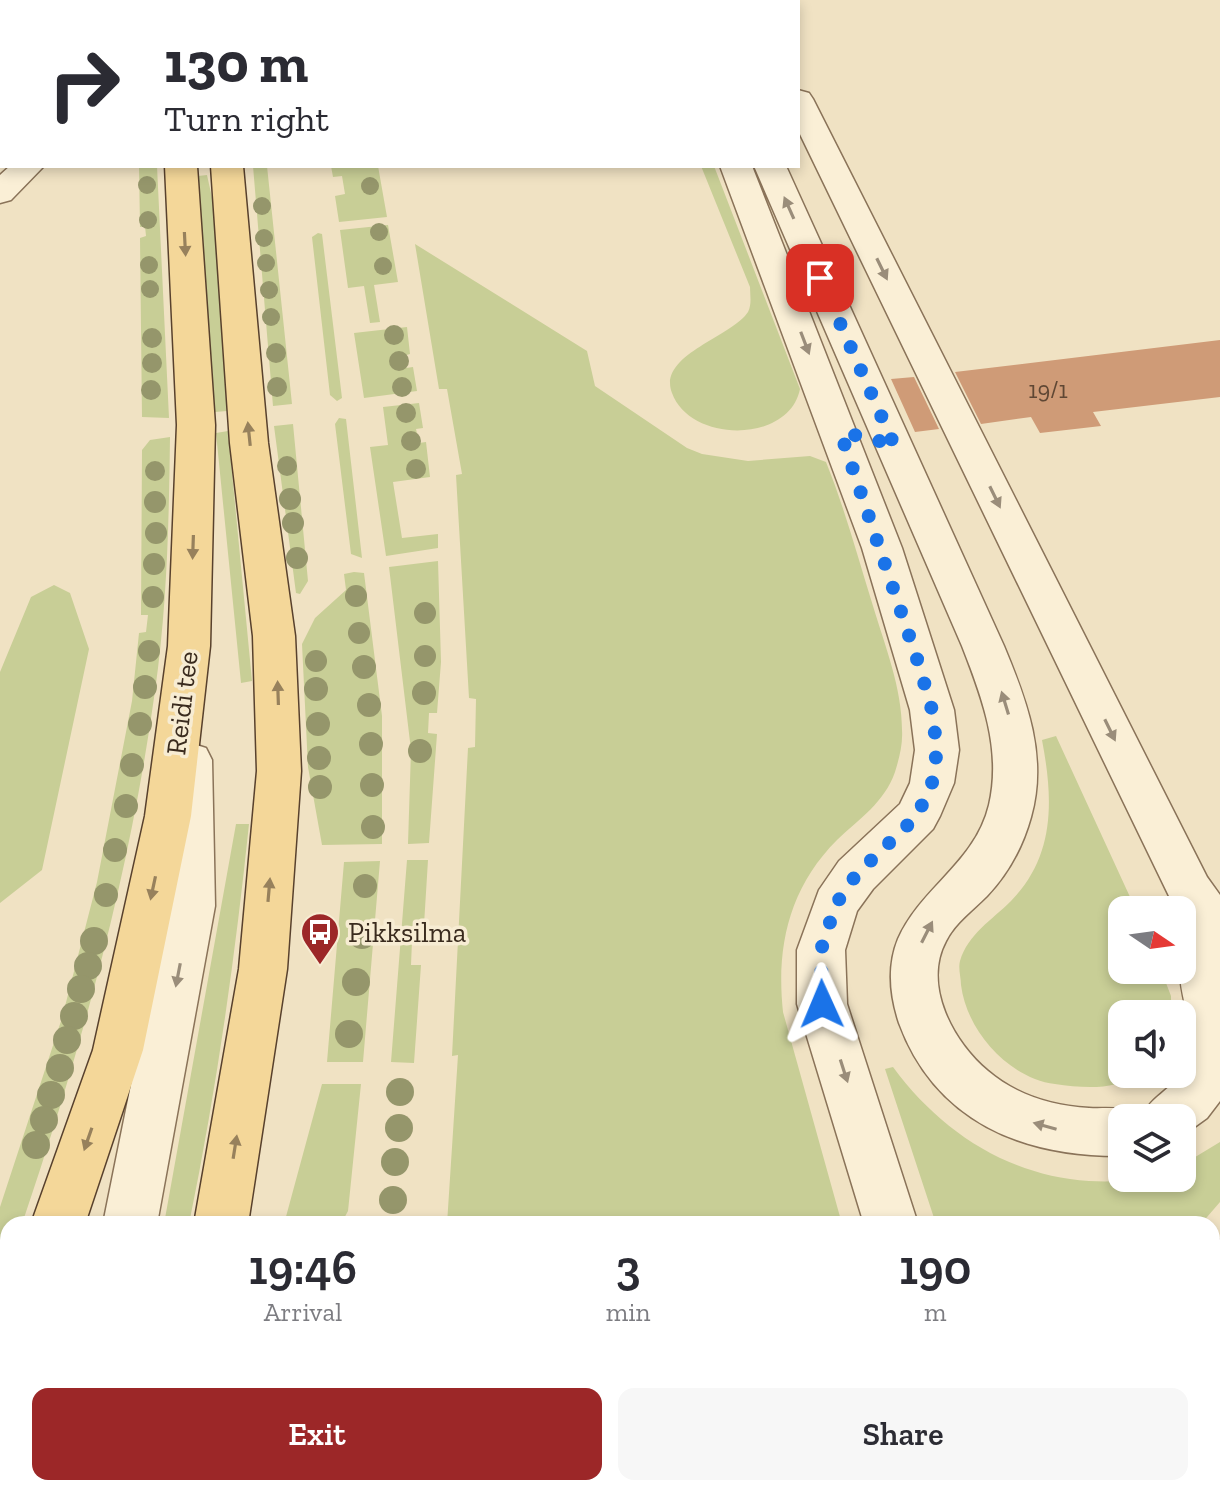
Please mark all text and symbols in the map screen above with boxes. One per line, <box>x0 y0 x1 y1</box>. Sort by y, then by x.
text: 130 m <box>164 29 308 96</box>
icon: right <box>32 32 136 136</box>
text: Turn right <box>164 97 329 140</box>
one-way arrow <box>782 196 795 220</box>
one-way arrow <box>179 232 192 257</box>
pin <box>786 244 854 312</box>
icon: arrive <box>798 256 842 300</box>
one-way arrow <box>875 258 889 281</box>
one-way arrow <box>799 331 812 355</box>
house number: 19/1 <box>1028 375 1068 404</box>
one-way arrow <box>242 421 255 446</box>
one-way arrow <box>988 485 1002 508</box>
one-way arrow <box>186 535 199 560</box>
street label: Reidi tee <box>159 649 205 757</box>
one-way arrow <box>272 680 285 705</box>
one-way arrow <box>998 690 1010 714</box>
one-way arrow <box>1104 718 1117 741</box>
one-way arrow <box>146 875 159 900</box>
one-way arrow <box>263 877 276 902</box>
north arrow <box>1108 896 1196 984</box>
map controls <box>1108 896 1196 1192</box>
bus stop icon: Pikksilma <box>299 911 341 966</box>
place label: Pikksilma <box>348 916 467 949</box>
one-way arrow <box>920 921 933 944</box>
position arrow <box>780 962 864 1046</box>
one-way arrow <box>171 963 183 988</box>
button: sound <box>1108 1000 1196 1088</box>
one-way arrow <box>838 1060 850 1084</box>
button: layers <box>1108 1104 1196 1192</box>
one-way arrow <box>1032 1120 1057 1132</box>
one-way arrow <box>81 1127 93 1151</box>
one-way arrow <box>229 1135 242 1160</box>
text: 19:46 <box>249 1239 357 1296</box>
text: 3 <box>616 1239 641 1296</box>
text: 190 <box>899 1239 971 1296</box>
text: Arrival <box>264 1296 342 1328</box>
text: min <box>606 1296 650 1328</box>
text: m <box>924 1296 946 1328</box>
button: Exit <box>32 1388 602 1480</box>
button: Share <box>618 1388 1188 1480</box>

